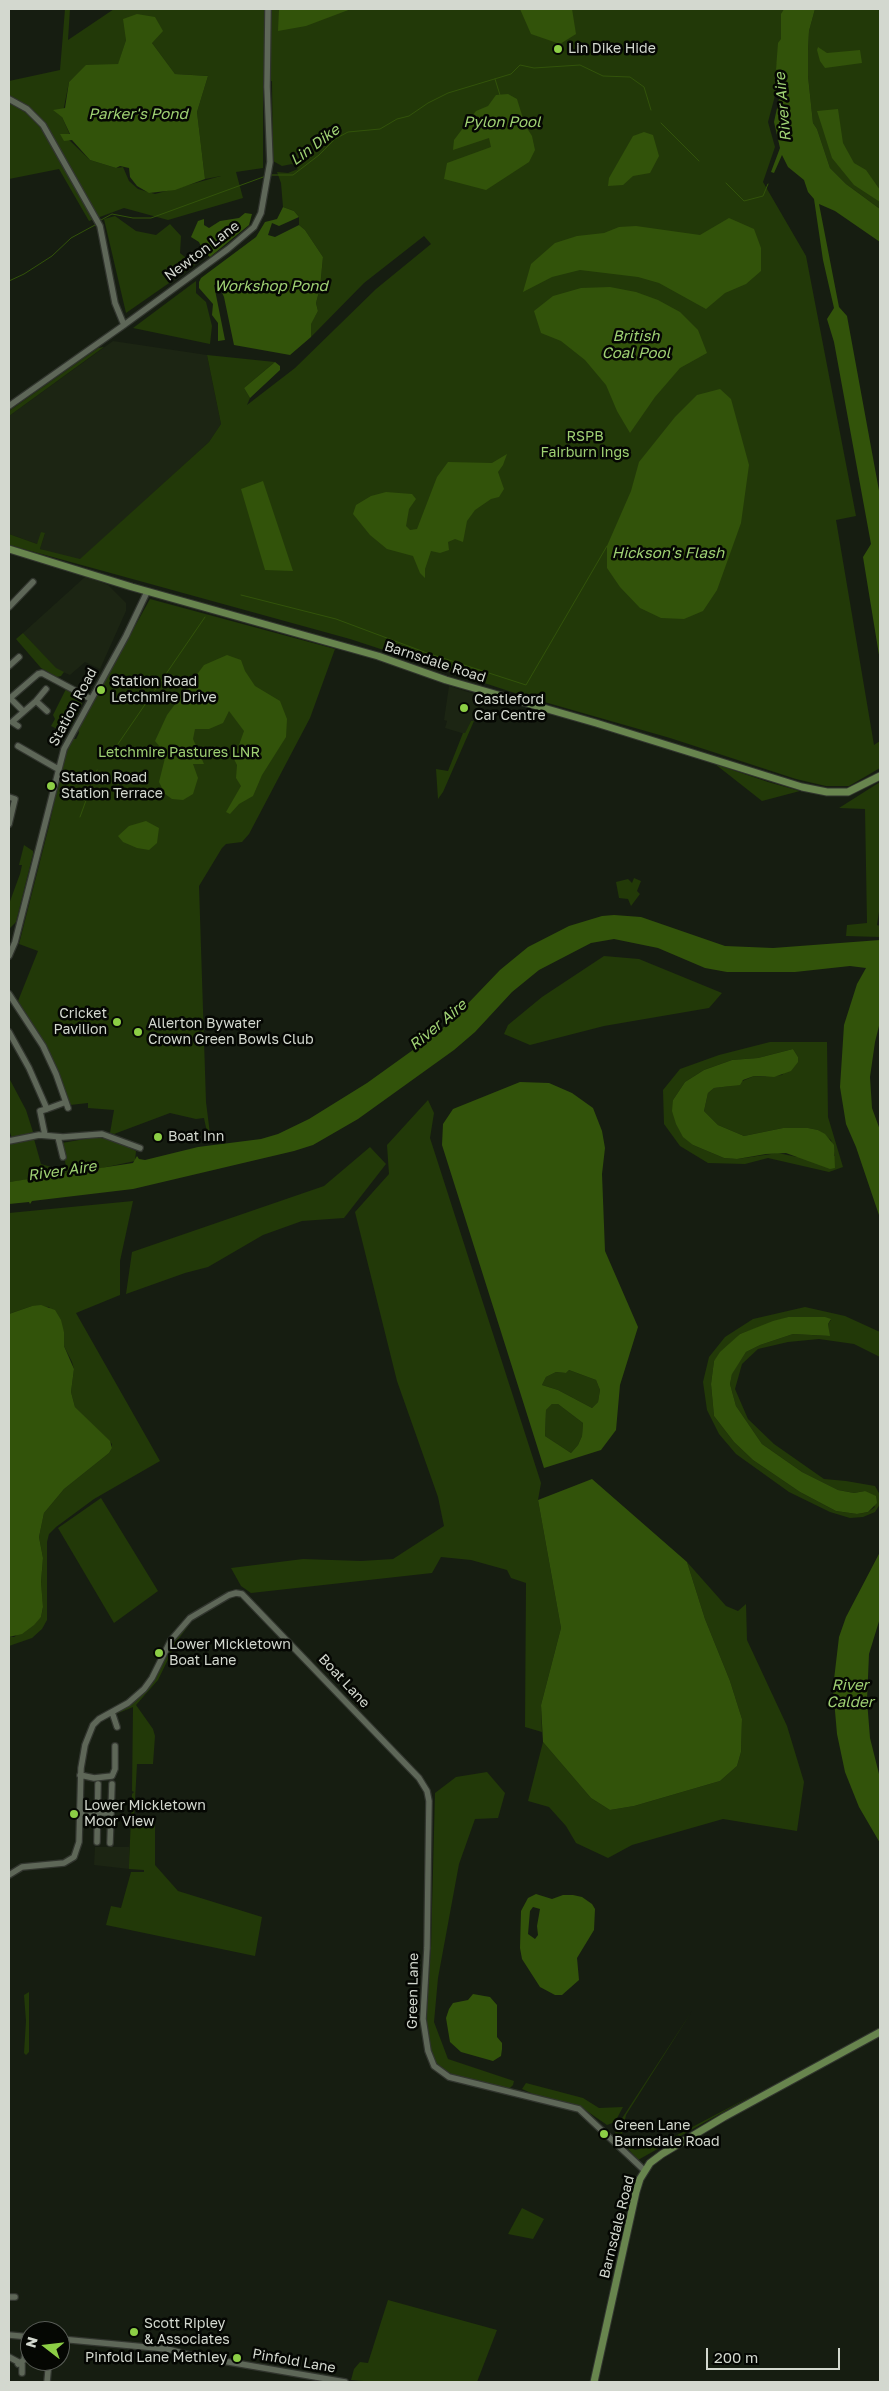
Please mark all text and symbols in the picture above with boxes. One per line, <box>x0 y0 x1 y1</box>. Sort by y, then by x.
place label: Lin Dike Hide <box>568 41 656 57</box>
marker: Lin Dike Hide <box>552 43 564 55</box>
water label: River Aire <box>771 72 795 142</box>
water label: Parker's Pond <box>88 105 188 123</box>
water label: Pylon Pool <box>463 113 541 131</box>
water label: Lin Dike <box>287 121 343 169</box>
street label: Newton Lane <box>161 217 243 285</box>
water label: Workshop Pond <box>214 277 328 295</box>
water label: British Coal Pool <box>602 327 670 362</box>
park label: RSPB Fairburn Ings <box>541 429 629 462</box>
water label: Hickson's Flash <box>612 544 724 562</box>
street label: Barnsdale Road <box>382 638 488 686</box>
street label: Station Road <box>45 665 101 749</box>
place label: Station Road Letchmire Drive <box>111 674 217 706</box>
marker: Station Road Letchmire Drive <box>95 684 107 696</box>
place label: Castleford Car Centre <box>474 692 546 724</box>
marker: Castleford Car Centre <box>458 702 470 714</box>
park label: Letchmire Pastures LNR <box>98 745 260 761</box>
place label: Station Road Station Terrace <box>61 770 163 802</box>
marker: Station Road Station Terrace <box>45 780 57 792</box>
water label: River Aire <box>406 996 470 1054</box>
place label: Cricket Pavilion <box>54 1006 107 1038</box>
marker: Cricket Pavilion <box>111 1016 123 1028</box>
place label: Allerton Bywater Crown Green Bowls Club <box>148 1016 314 1048</box>
marker: Allerton Bywater Crown Green Bowls Club <box>132 1026 144 1038</box>
place label: Boat Inn <box>168 1129 224 1145</box>
marker: Boat Inn <box>152 1131 164 1143</box>
water label: River Aire <box>27 1157 97 1185</box>
place label: Lower Mickletown Boat Lane <box>169 1637 291 1670</box>
marker: Lower Mickletown Boat Lane <box>153 1647 165 1659</box>
street label: Boat Lane <box>315 1651 373 1711</box>
water label: River Calder <box>826 1676 874 1711</box>
place label: Lower Mickletown Moor View <box>84 1798 206 1830</box>
marker: Lower Mickletown Moor View <box>68 1808 80 1820</box>
street label: Green Lane <box>404 1953 422 2029</box>
place label: Green Lane Barnsdale Road <box>614 2118 720 2150</box>
marker: Green Lane Barnsdale Road <box>598 2128 610 2140</box>
street label: Barnsdale Road <box>596 2174 638 2280</box>
place label: Scott Ripley & Associates <box>144 2316 230 2348</box>
north arrow <box>20 2321 70 2371</box>
marker: Scott Ripley & Associates <box>128 2326 140 2338</box>
text: N <box>21 2335 41 2349</box>
scale bar <box>709 2338 843 2370</box>
street label: Pinfold Lane <box>251 2345 337 2377</box>
text: 200 m <box>714 2348 758 2366</box>
place label: Pinfold Lane Methley <box>85 2350 227 2366</box>
marker: Pinfold Lane Methley <box>231 2352 243 2364</box>

